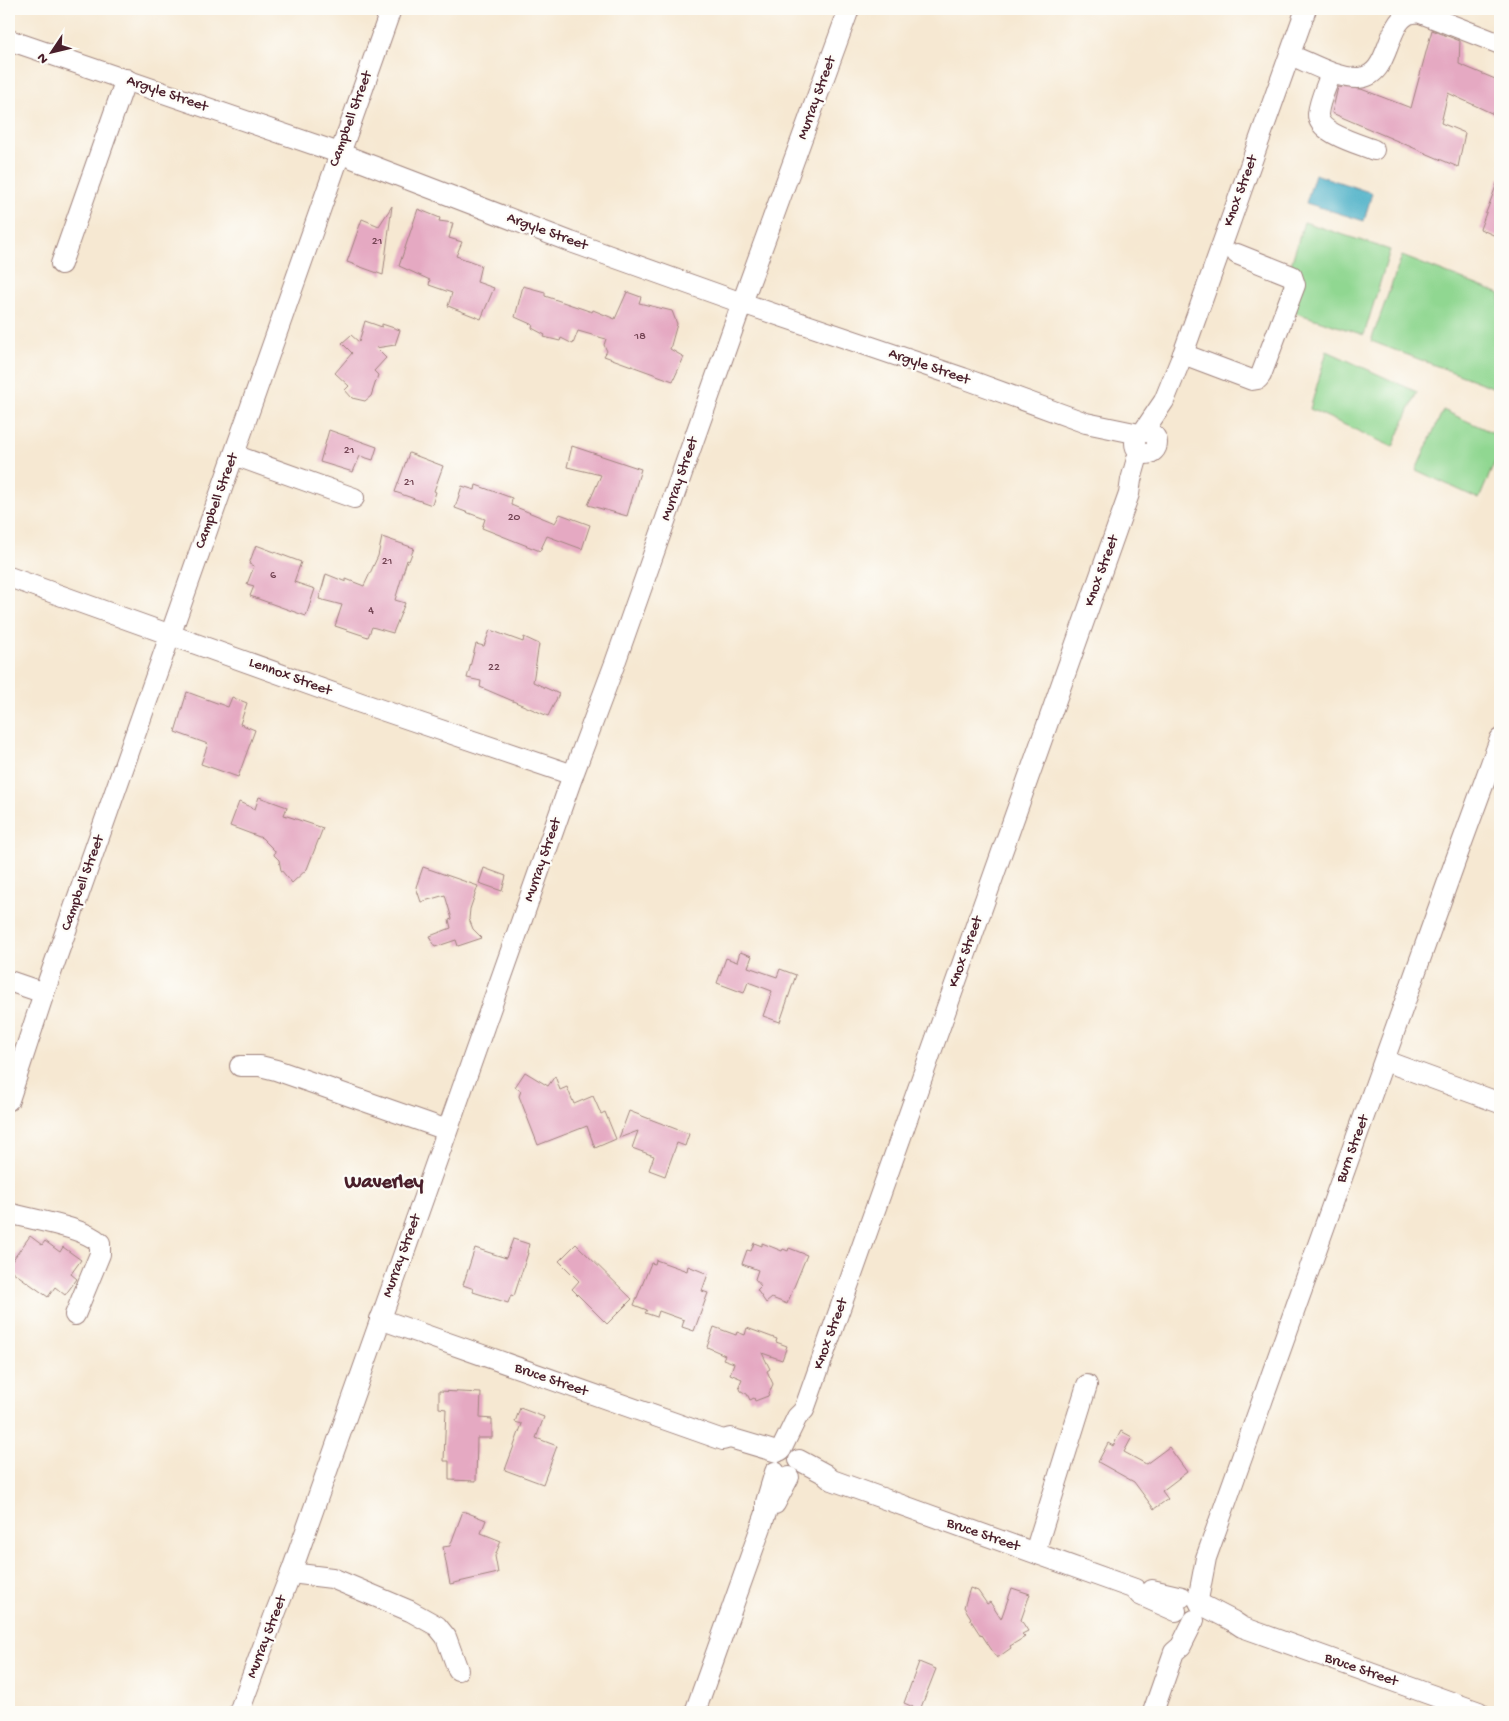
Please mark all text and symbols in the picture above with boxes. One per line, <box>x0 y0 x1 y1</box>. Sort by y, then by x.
north arrow <box>28 28 78 78</box>
text: N <box>34 49 53 67</box>
street label: Murray Street <box>794 52 841 142</box>
street label: Campbell Street <box>325 67 377 169</box>
street label: Argyle Street <box>124 72 212 117</box>
street label: Knox Street <box>1220 151 1263 229</box>
street label: Argyle Street <box>504 209 592 256</box>
house number: 21 <box>372 235 383 249</box>
house number: 18 <box>633 330 646 344</box>
street label: Argyle Street <box>886 345 974 390</box>
street label: Murray Street <box>657 433 703 523</box>
house number: 21 <box>344 444 355 458</box>
street label: Campbell Street <box>191 449 243 551</box>
house number: 21 <box>404 476 415 490</box>
house number: 20 <box>508 511 521 525</box>
street label: Knox Street <box>1081 531 1124 609</box>
house number: 21 <box>382 555 393 569</box>
house number: 6 <box>270 569 277 583</box>
house number: 4 <box>368 604 374 618</box>
street label: Lennox Street <box>246 654 336 701</box>
house number: 22 <box>488 661 500 675</box>
street label: Murray Street <box>520 814 566 904</box>
street label: Campbell Street <box>57 831 109 933</box>
street label: Knox Street <box>945 912 988 990</box>
street label: Burn Street <box>1332 1111 1374 1186</box>
district label: Waverley <box>344 1172 424 1195</box>
street label: Murray Street <box>379 1210 426 1300</box>
street label: Knox Street <box>810 1294 853 1372</box>
street label: Bruce Street <box>511 1359 592 1402</box>
street label: Bruce Street <box>943 1514 1024 1557</box>
street label: Murray Street <box>243 1591 292 1681</box>
street label: Bruce Street <box>1321 1649 1402 1692</box>

